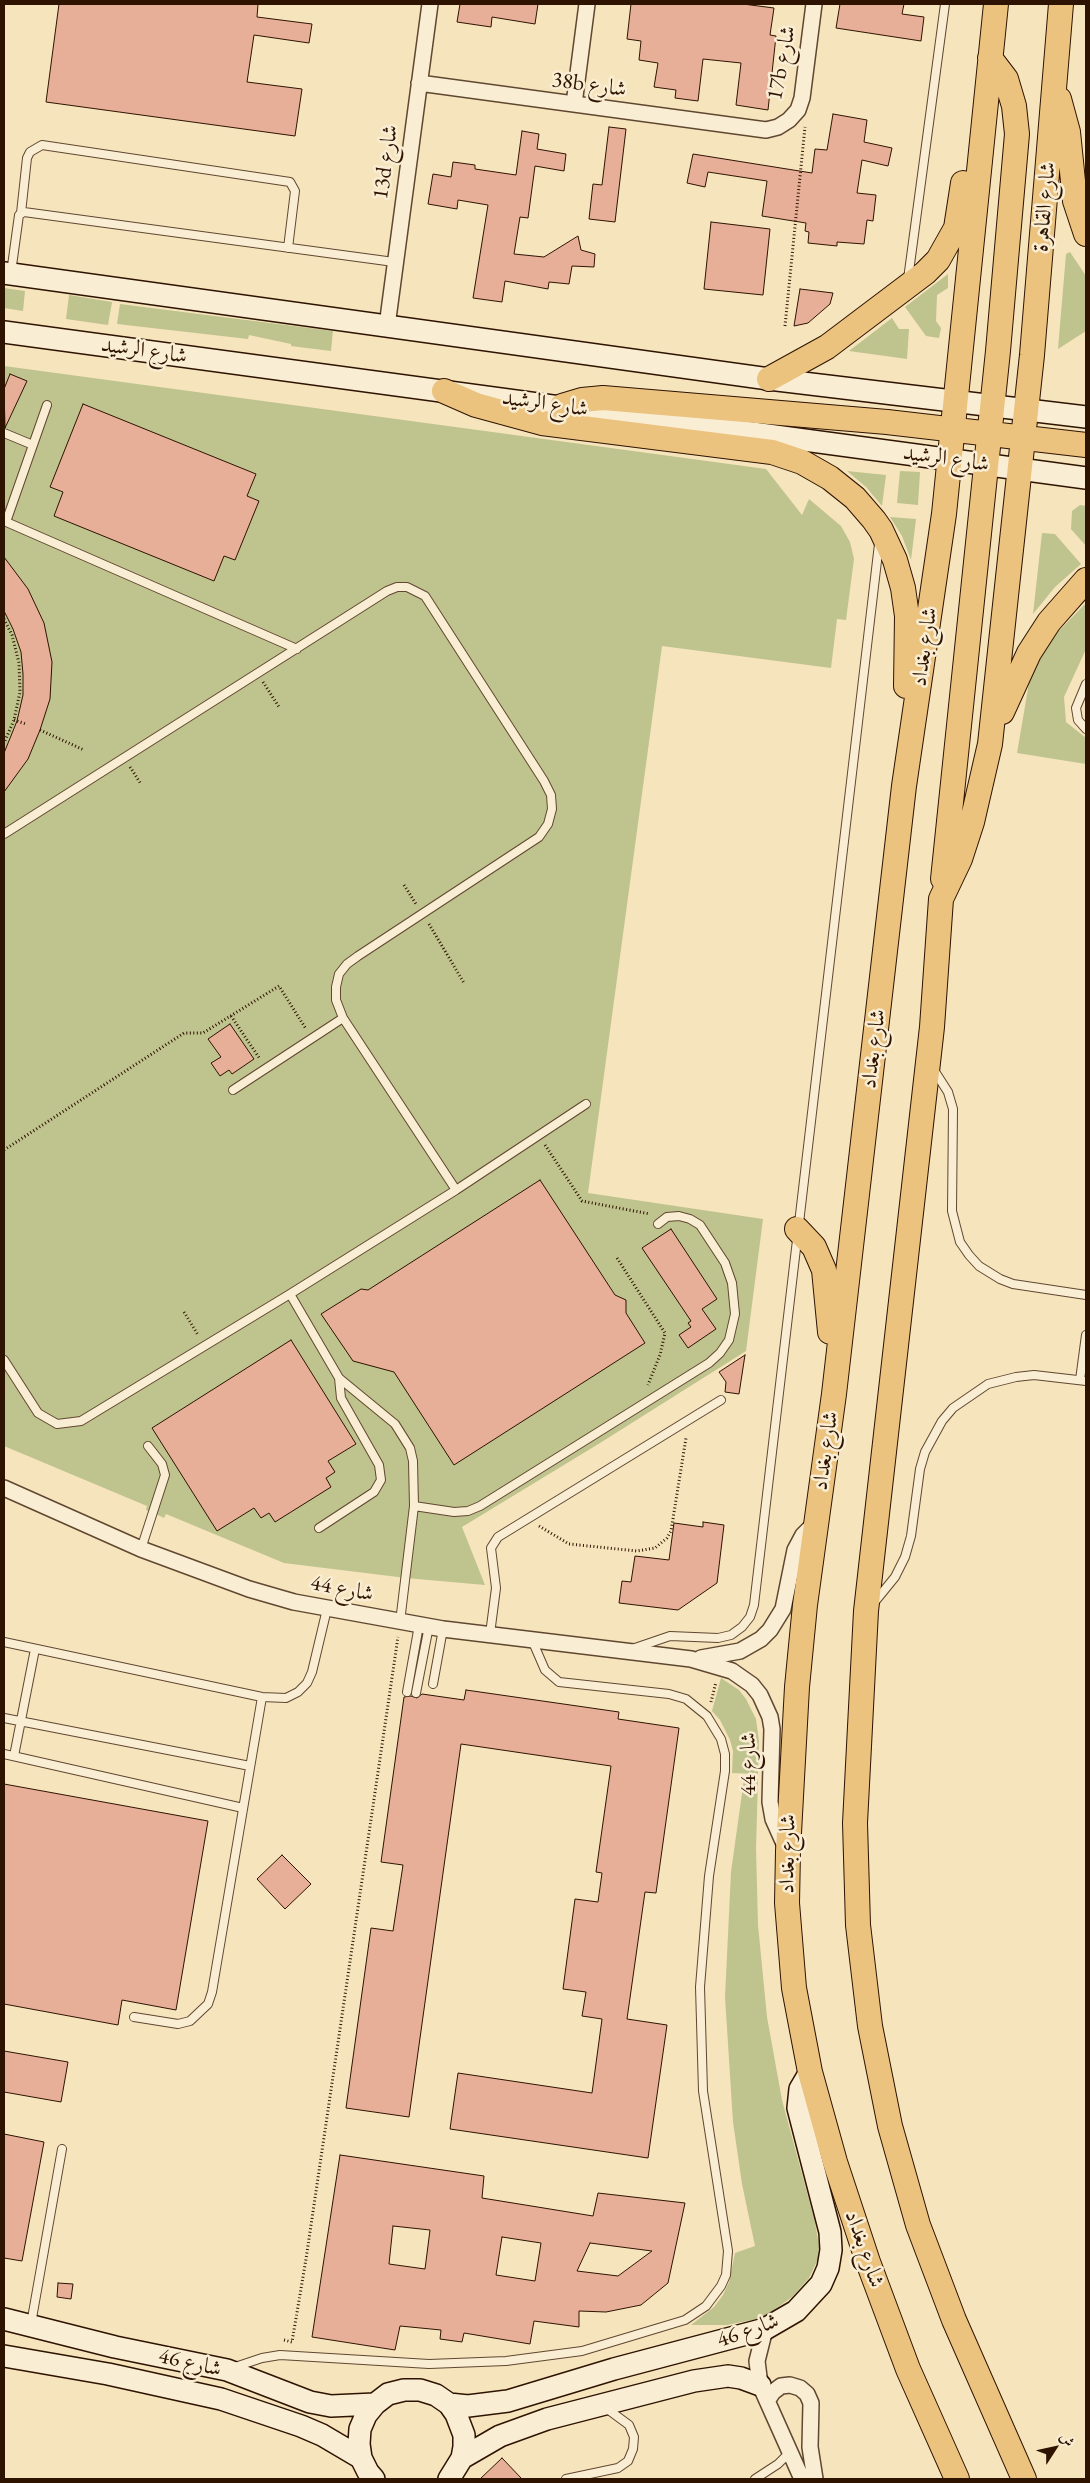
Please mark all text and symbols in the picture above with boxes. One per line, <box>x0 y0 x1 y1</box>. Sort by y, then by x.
street label: 17b شارع <box>762 24 802 102</box>
street label: 38b شارع <box>550 67 628 103</box>
street label: 13d شارع <box>368 123 404 201</box>
street label: شارع القاهرة <box>1028 161 1062 253</box>
street label: شارع الرشيد <box>99 332 189 370</box>
street label: شارع الرشيد <box>500 385 590 423</box>
street label: شارع الرشيد <box>901 440 991 478</box>
street label: شارع بغداد <box>906 606 944 688</box>
street label: شارع بغداد <box>856 1008 892 1090</box>
street label: شارع بغداد <box>807 1410 845 1492</box>
street label: شارع 44 <box>308 1570 376 1608</box>
street label: شارع 44 <box>736 1732 762 1796</box>
street label: شارع بغداد <box>774 1814 802 1894</box>
street label: شارع بغداد <box>839 2207 889 2291</box>
street label: شارع 46 <box>714 2308 782 2354</box>
street label: شارع 46 <box>156 2343 224 2383</box>
north arrow <box>1030 2423 1080 2473</box>
text: ش <box>1056 2429 1079 2450</box>

